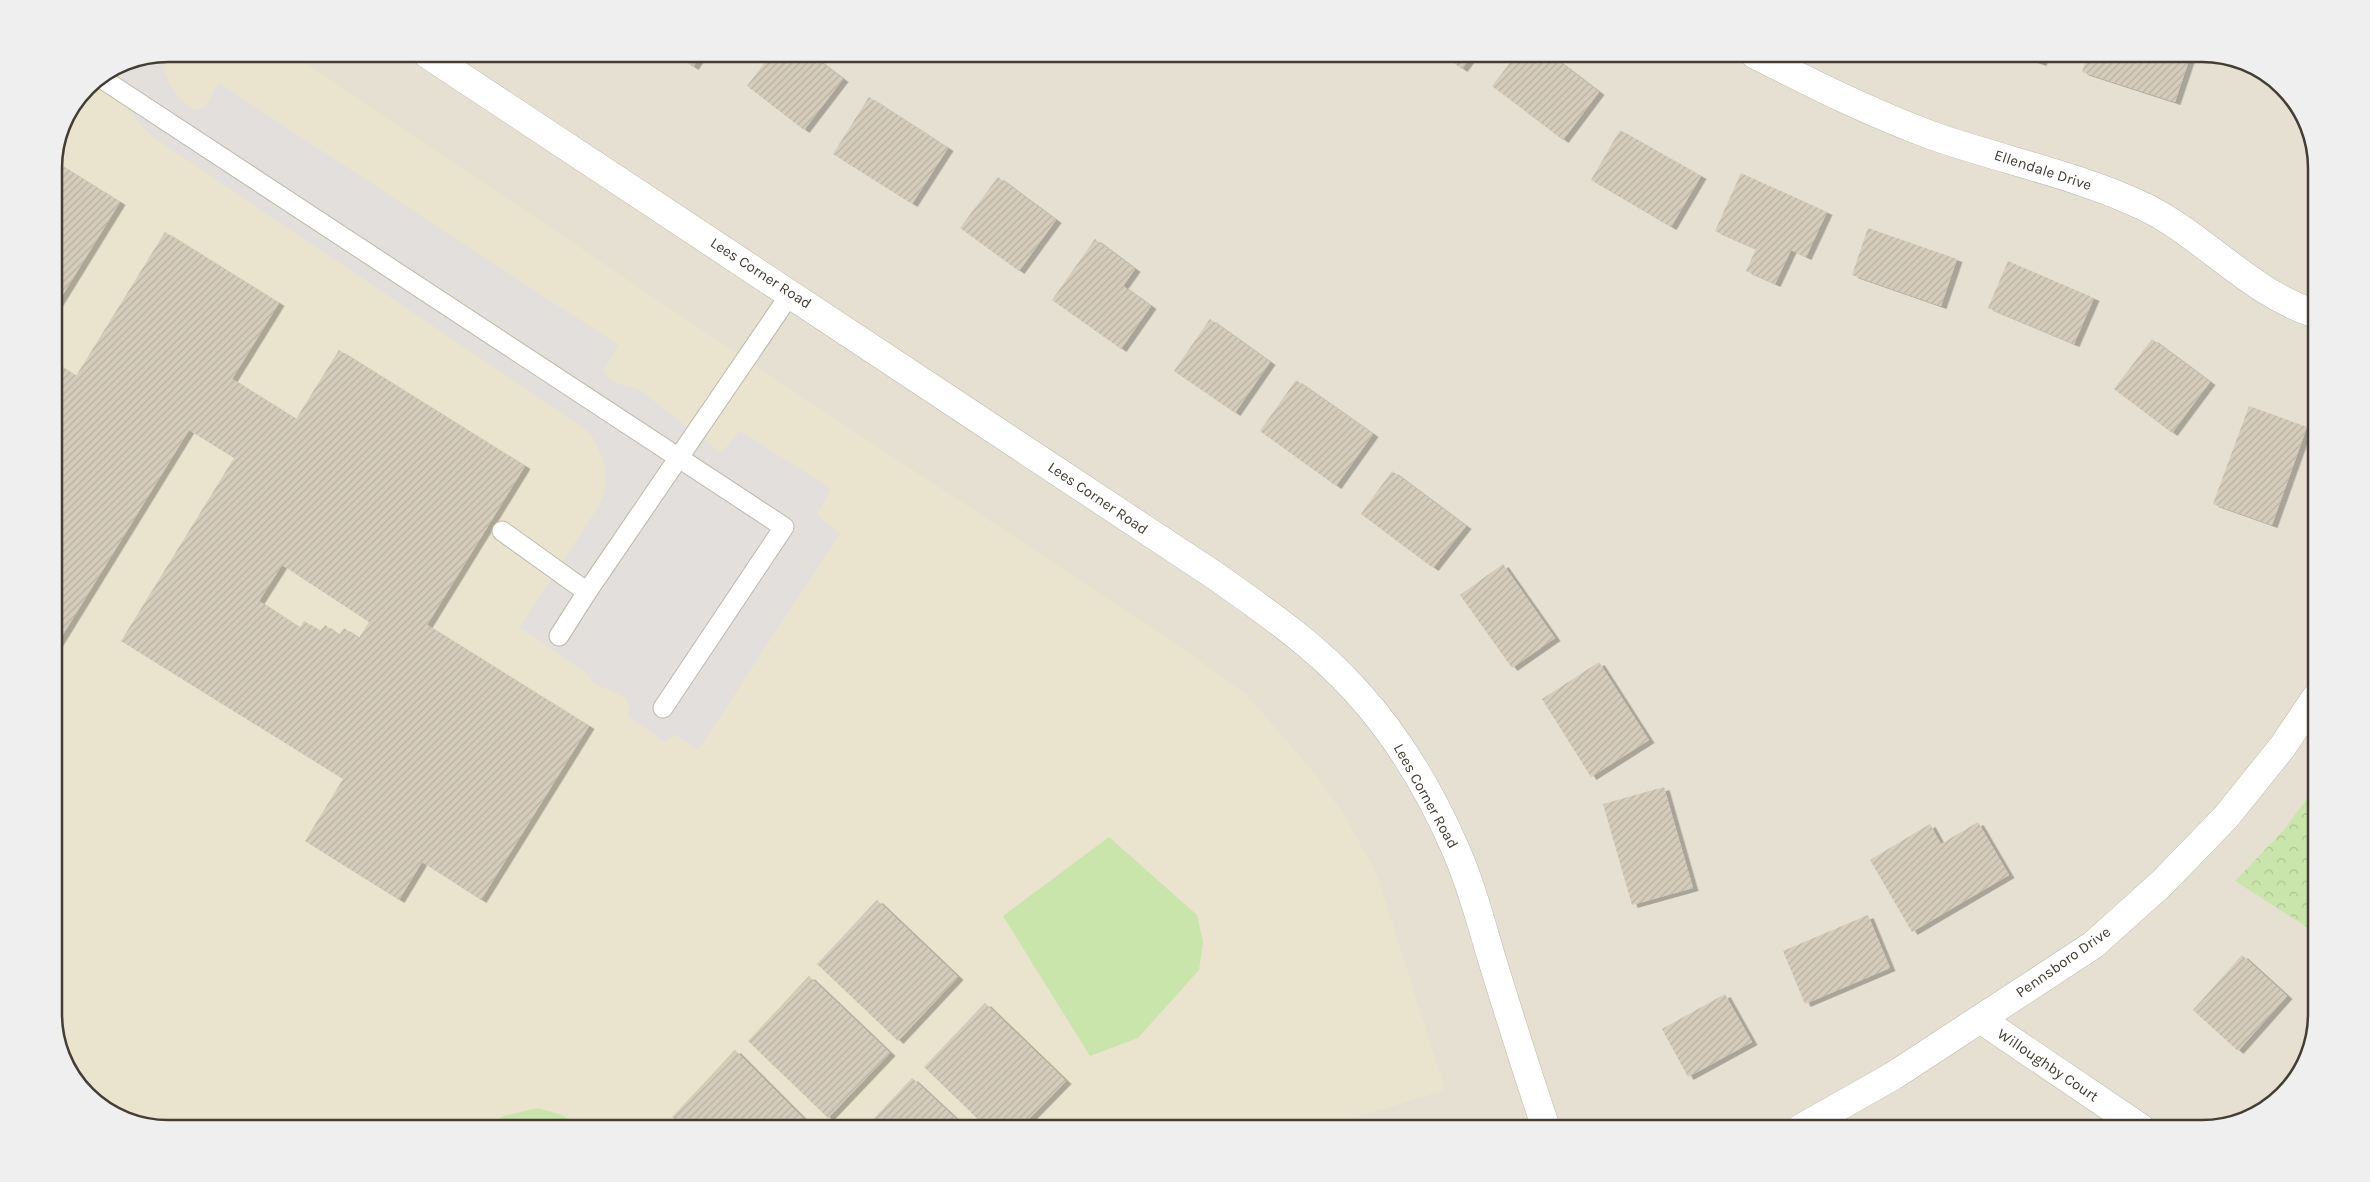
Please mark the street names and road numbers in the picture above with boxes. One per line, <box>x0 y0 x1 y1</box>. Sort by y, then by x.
street label: Ellendale Drive <box>1992 146 2094 194</box>
street label: Lees Corner Road <box>707 234 815 312</box>
street label: Lees Corner Road <box>1044 458 1152 538</box>
street label: Lees Corner Road <box>1390 740 1462 852</box>
street label: Pennsboro Drive <box>2012 923 2114 1001</box>
street label: Willoughby Court <box>1994 1025 2102 1106</box>

